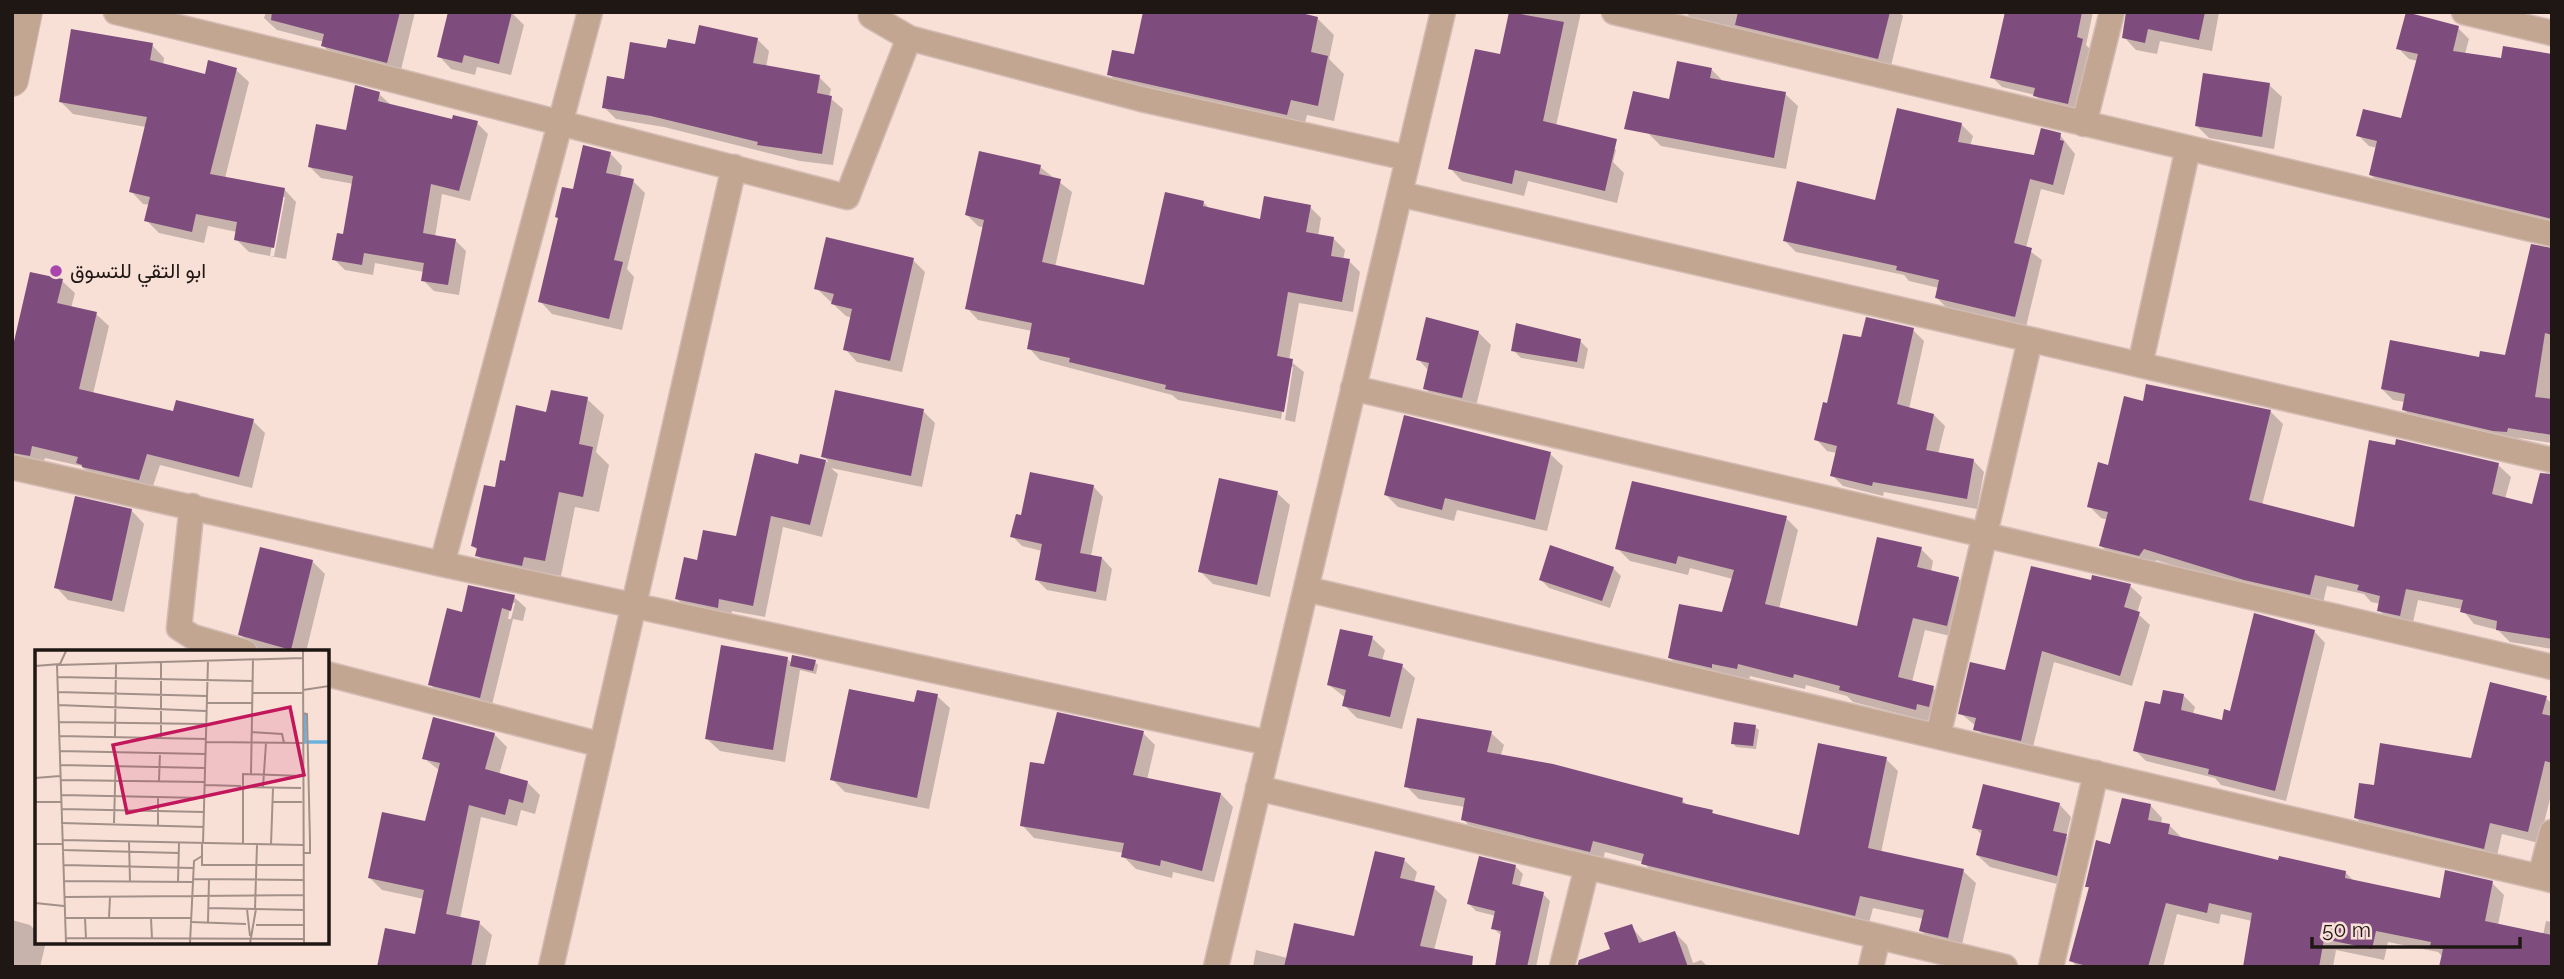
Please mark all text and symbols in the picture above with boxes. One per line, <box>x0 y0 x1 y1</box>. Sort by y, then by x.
place label: ابو التقي للتسوق <box>70 258 206 288</box>
marker: ابو التقي للتسوق <box>48 263 64 279</box>
inset map <box>35 650 329 944</box>
scale bar <box>2312 906 2520 950</box>
text: 50 m <box>2322 917 2371 942</box>

